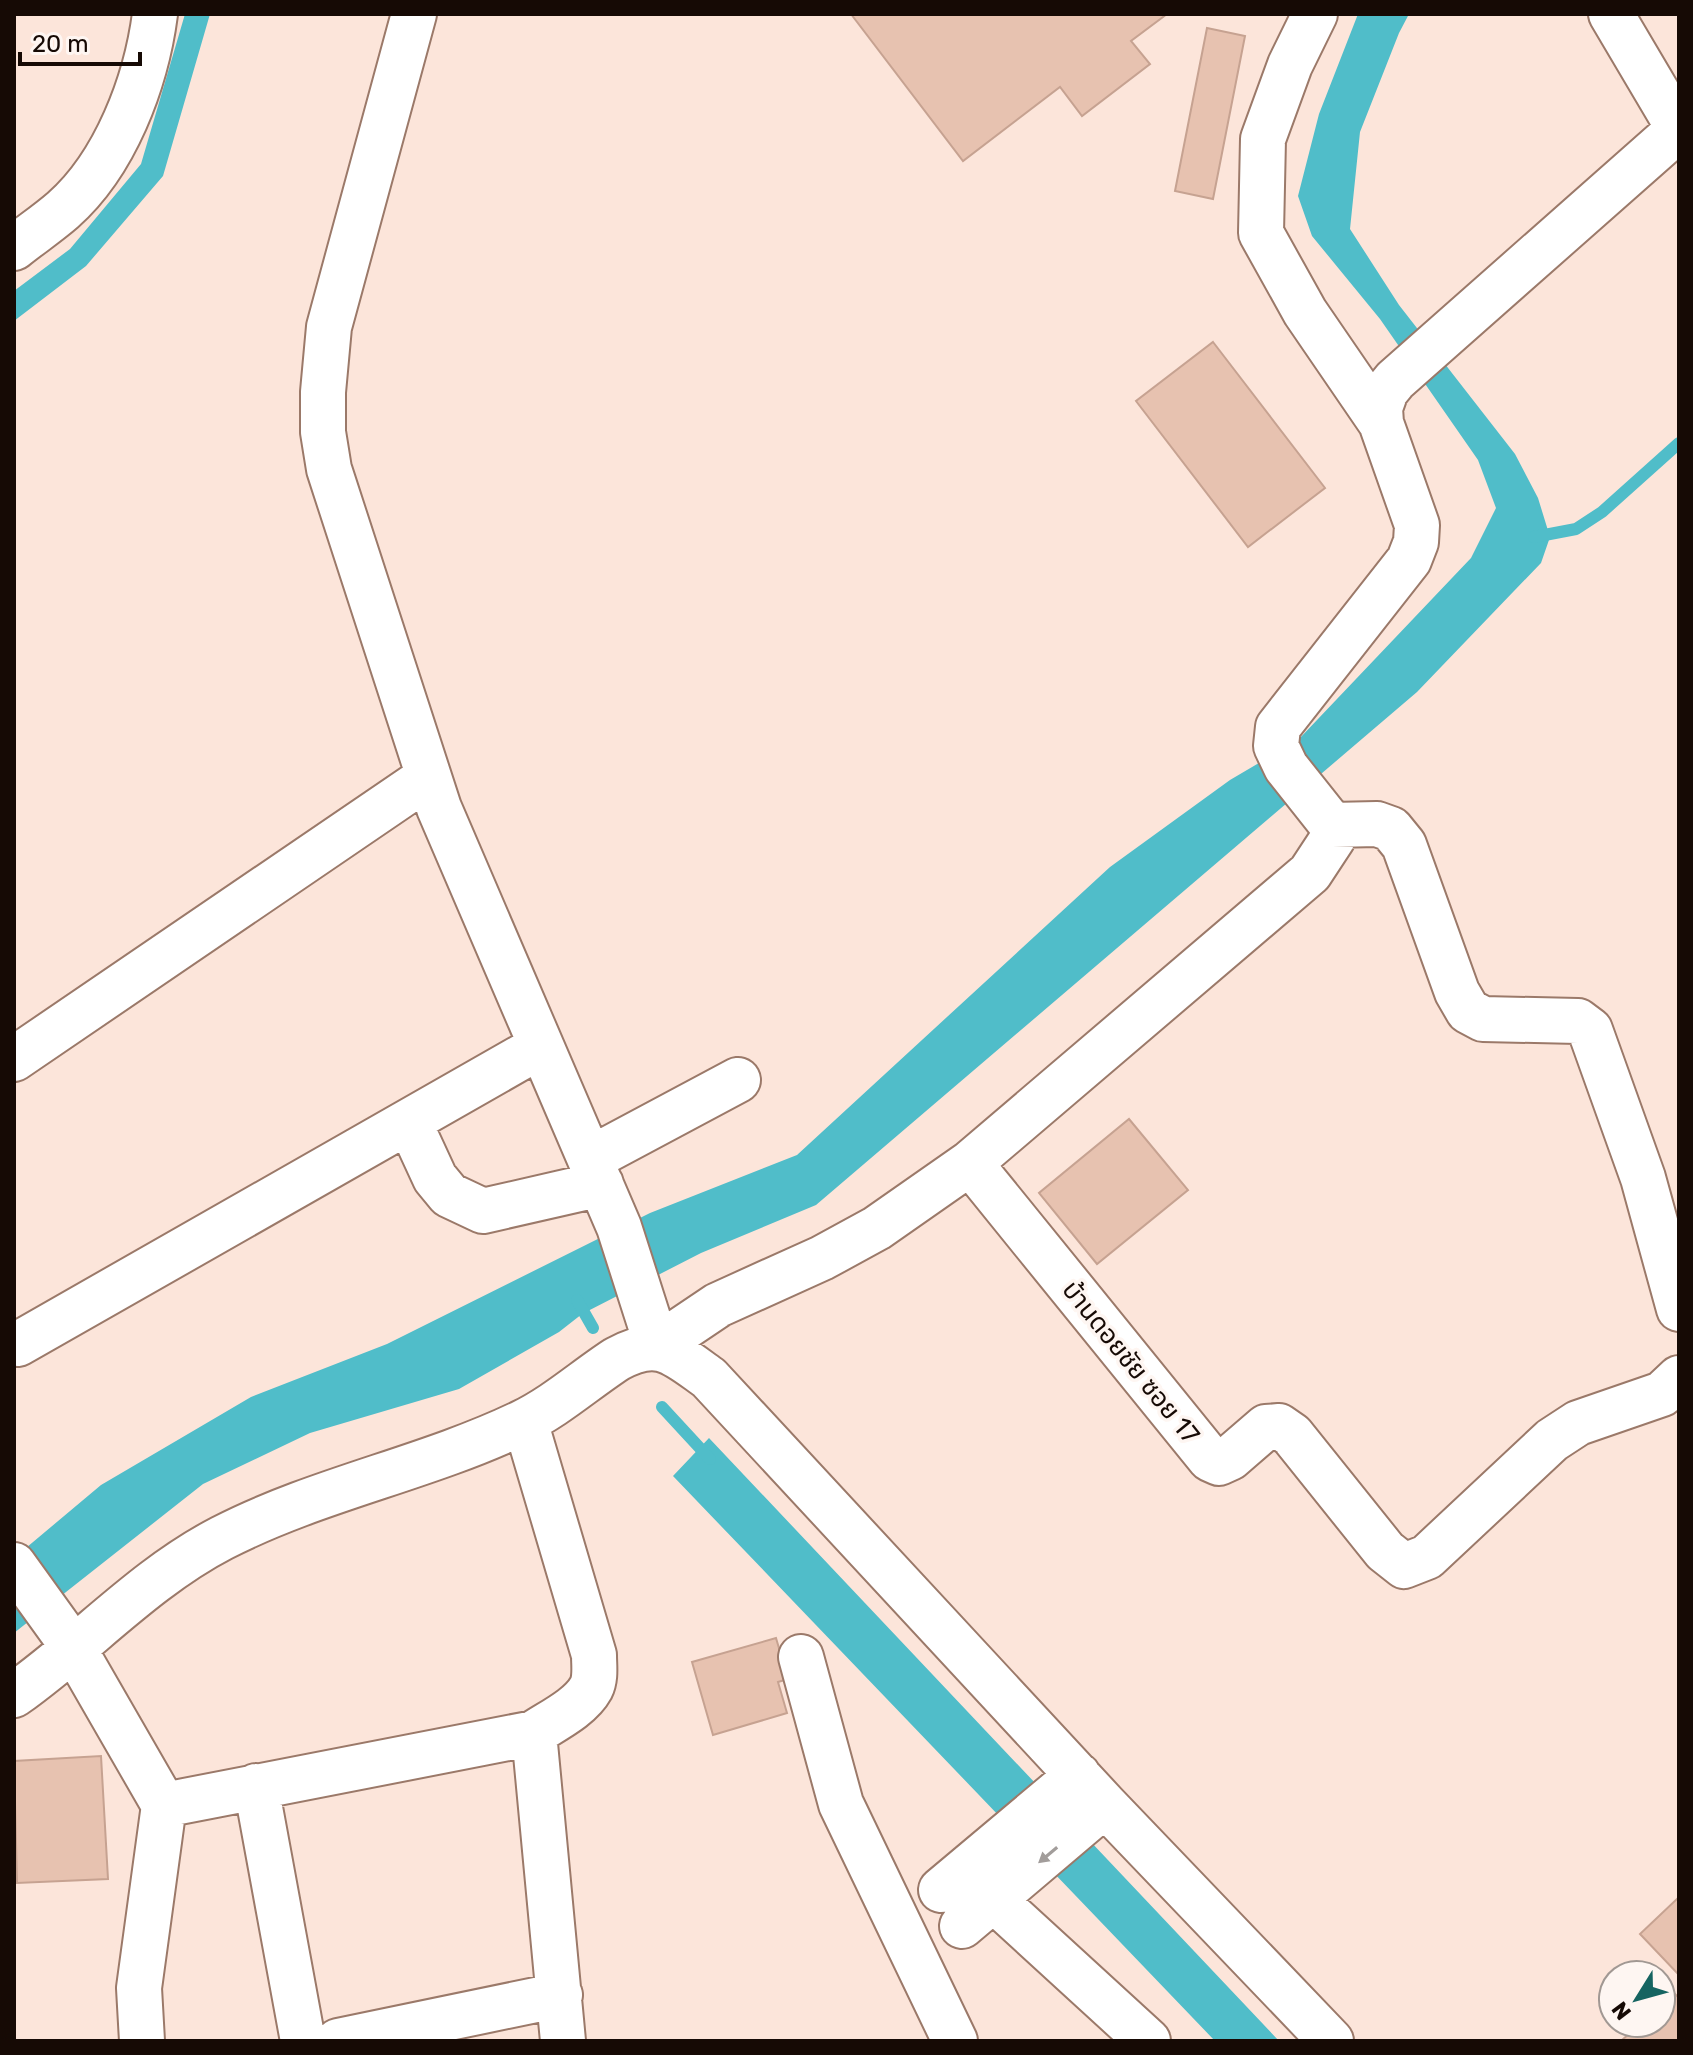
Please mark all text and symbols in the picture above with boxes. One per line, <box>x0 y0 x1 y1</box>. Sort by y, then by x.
scale bar <box>20 16 140 66</box>
text: 20 m <box>32 30 89 58</box>
street label: บ้านดอยชัย ซอย 17 <box>1056 1275 1206 1450</box>
one-way arrow <box>1038 1846 1058 1863</box>
north arrow <box>1597 1959 1677 2039</box>
text: N <box>1606 1996 1637 2025</box>

